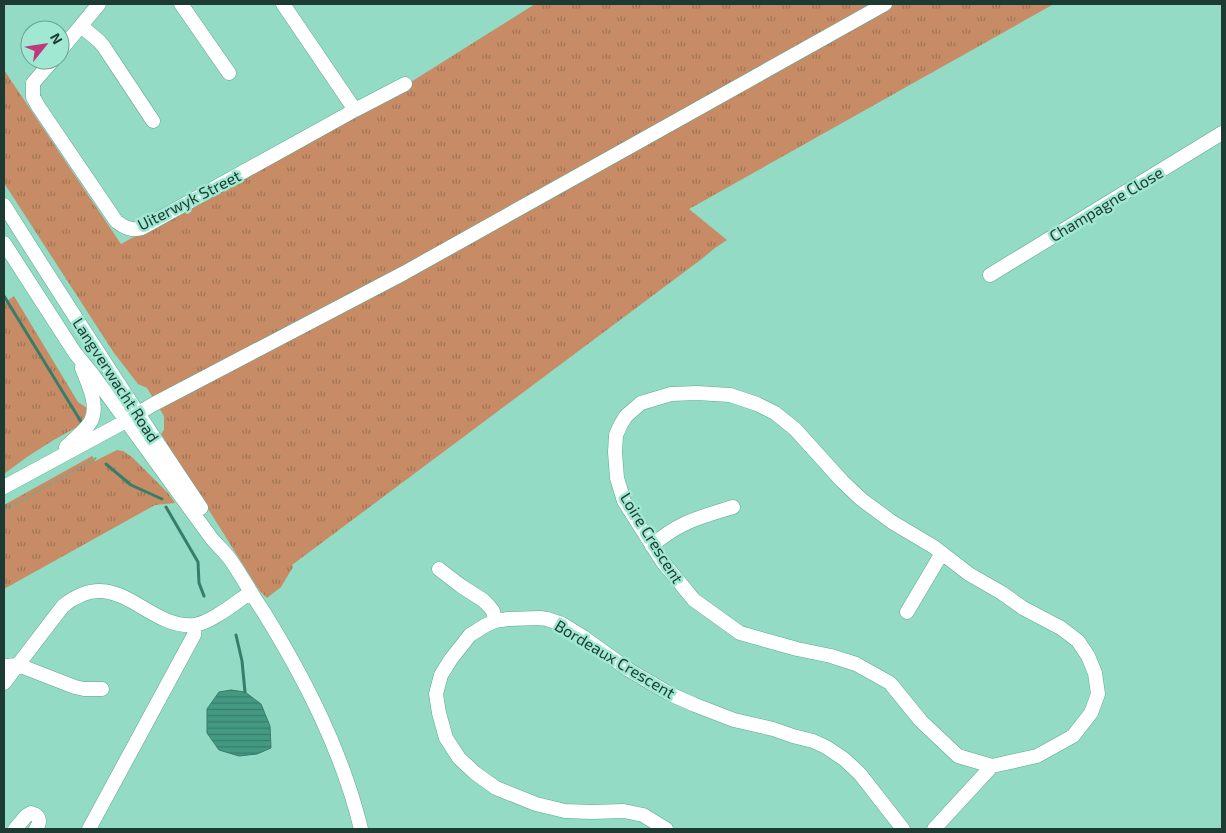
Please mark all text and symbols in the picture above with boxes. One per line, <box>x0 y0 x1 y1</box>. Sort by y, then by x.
north arrow <box>20 20 70 70</box>
text: N <box>47 30 67 47</box>
street label: Champagne Close <box>1045 162 1166 245</box>
street label: Uiterwyk Street <box>134 165 244 234</box>
street label: Langverwacht Road <box>69 314 164 445</box>
street label: Loire Crescent <box>617 489 688 587</box>
street label: Bordeaux Crescent <box>552 615 679 702</box>

